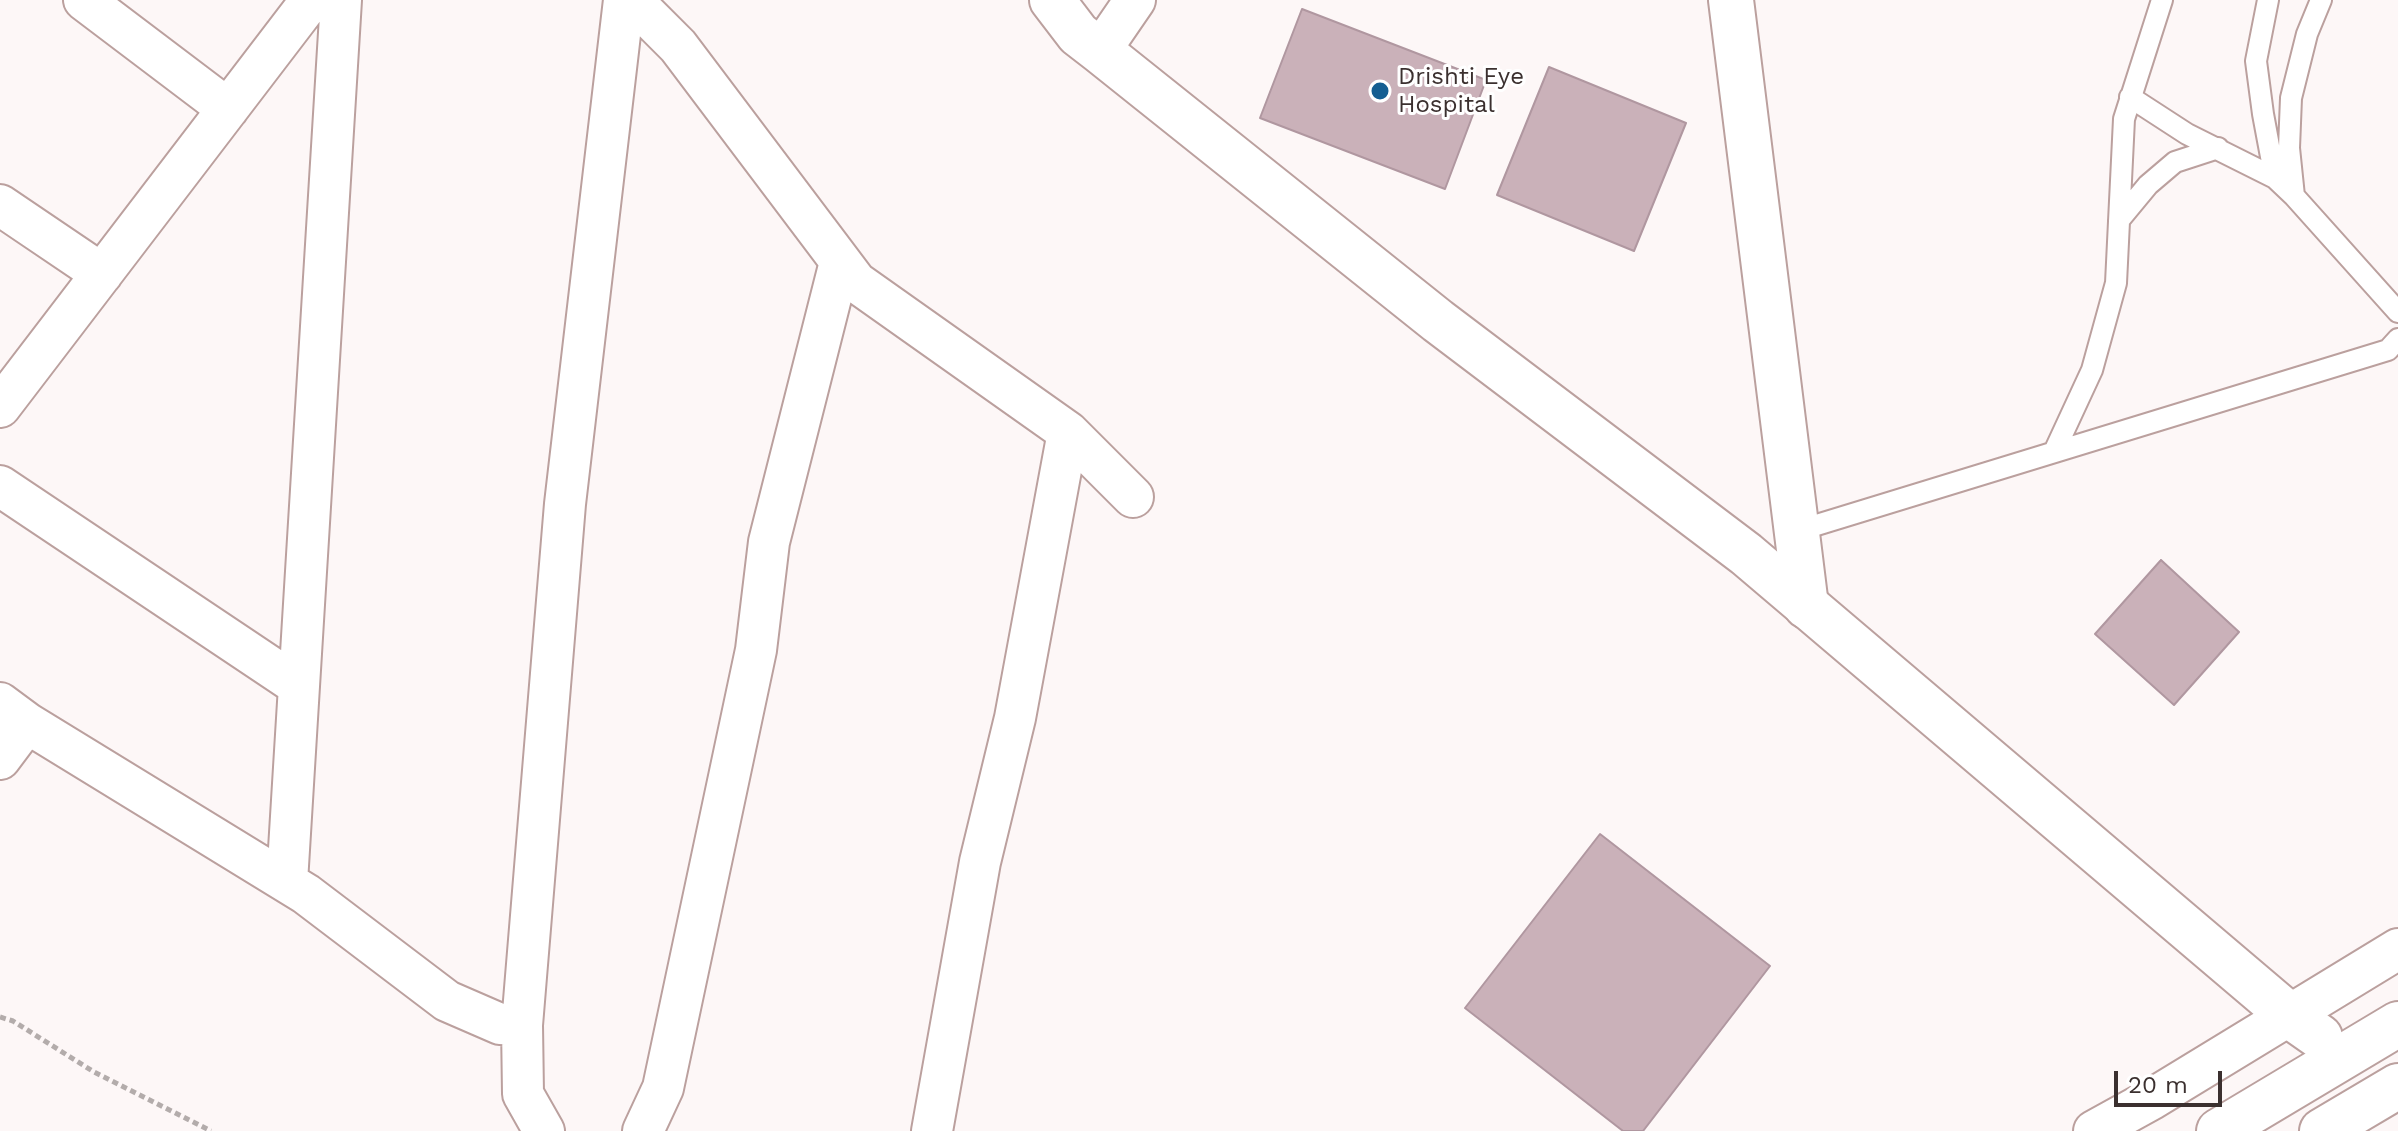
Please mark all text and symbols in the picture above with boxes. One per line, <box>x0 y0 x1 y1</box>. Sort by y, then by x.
place label: Drishti Eye Hospital <box>1398 63 1524 119</box>
marker: Drishti Eye Hospital <box>1369 80 1391 102</box>
scale bar <box>2118 1055 2226 1105</box>
text: 20 m <box>2128 1071 2188 1099</box>

